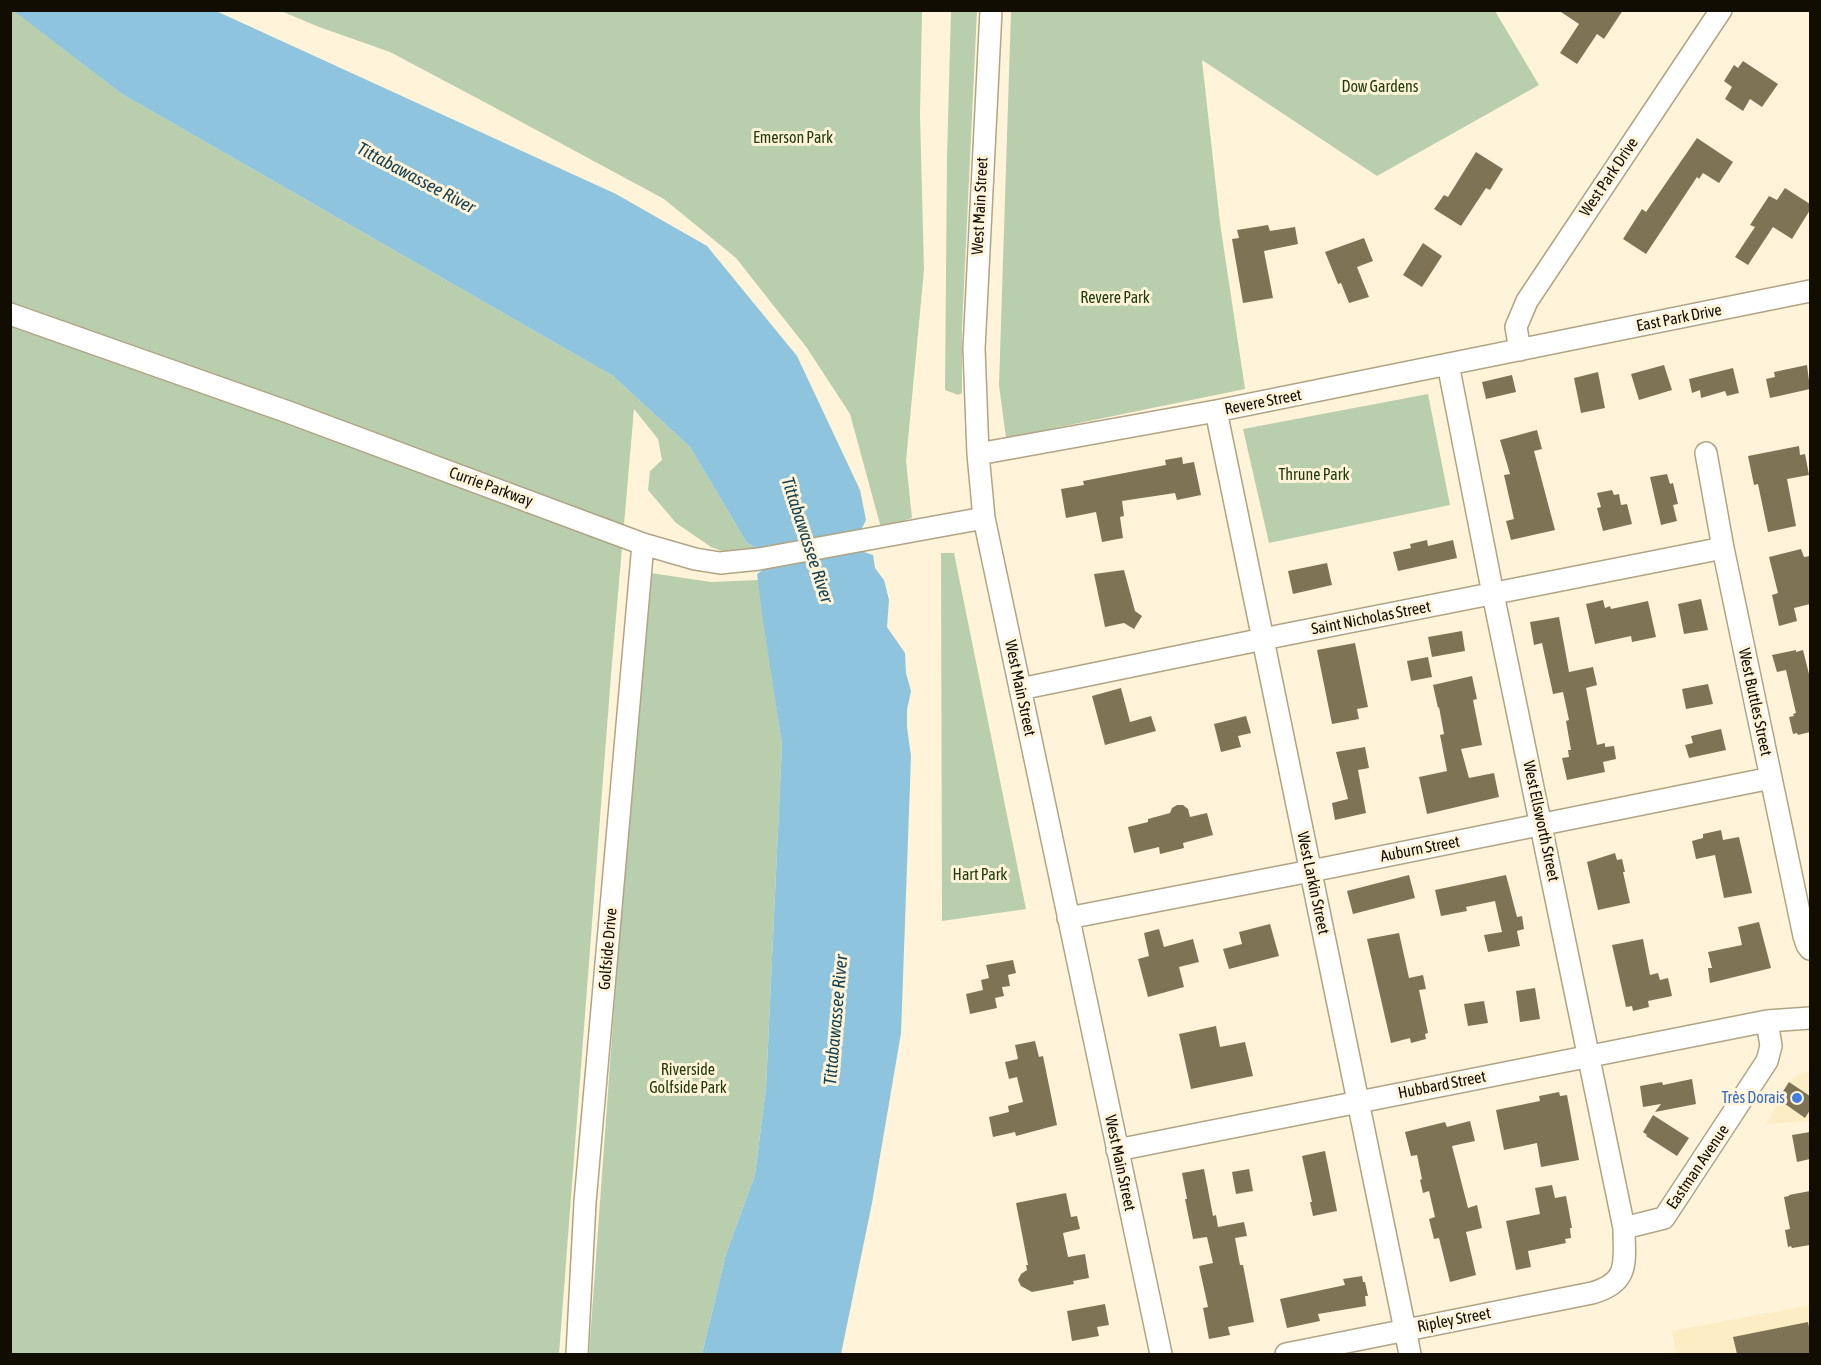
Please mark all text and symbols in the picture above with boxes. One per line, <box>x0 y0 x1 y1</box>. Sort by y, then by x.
park label: Dow Gardens <box>1342 77 1418 97</box>
park label: Emerson Park <box>753 128 833 148</box>
street label: West Park Drive <box>1576 134 1642 220</box>
water label: Tittabawassee River <box>353 138 479 218</box>
street label: West Main Street <box>968 157 992 255</box>
park label: Revere Park <box>1080 288 1150 308</box>
street label: East Park Drive <box>1635 300 1723 336</box>
street label: Revere Street <box>1223 385 1303 419</box>
street label: Currie Parkway <box>447 463 535 511</box>
park label: Thrune Park <box>1279 465 1349 485</box>
water label: Tittabawassee River <box>776 474 838 606</box>
street label: Saint Nicholas Street <box>1310 597 1432 639</box>
street label: West Main Street <box>1000 638 1040 738</box>
street label: West Buttles Street <box>1734 646 1776 758</box>
street label: West Ellsworth Street <box>1519 759 1563 883</box>
street label: West Larkin Street <box>1293 830 1333 936</box>
street label: Auburn Street <box>1379 832 1461 866</box>
park label: Hart Park <box>953 865 1007 885</box>
street label: Golfside Drive <box>595 907 621 991</box>
water label: Tittabawassee River <box>820 954 852 1086</box>
park label: Riverside Golfside Park <box>649 1060 727 1098</box>
street label: Hubbard Street <box>1396 1067 1488 1103</box>
place label: Très Dorais <box>1721 1088 1785 1108</box>
marker: Très Dorais <box>1790 1091 1804 1105</box>
street label: West Main Street <box>1100 1113 1140 1213</box>
street label: Eastman Avenue <box>1663 1121 1733 1213</box>
street label: Ripley Street <box>1416 1303 1492 1337</box>

